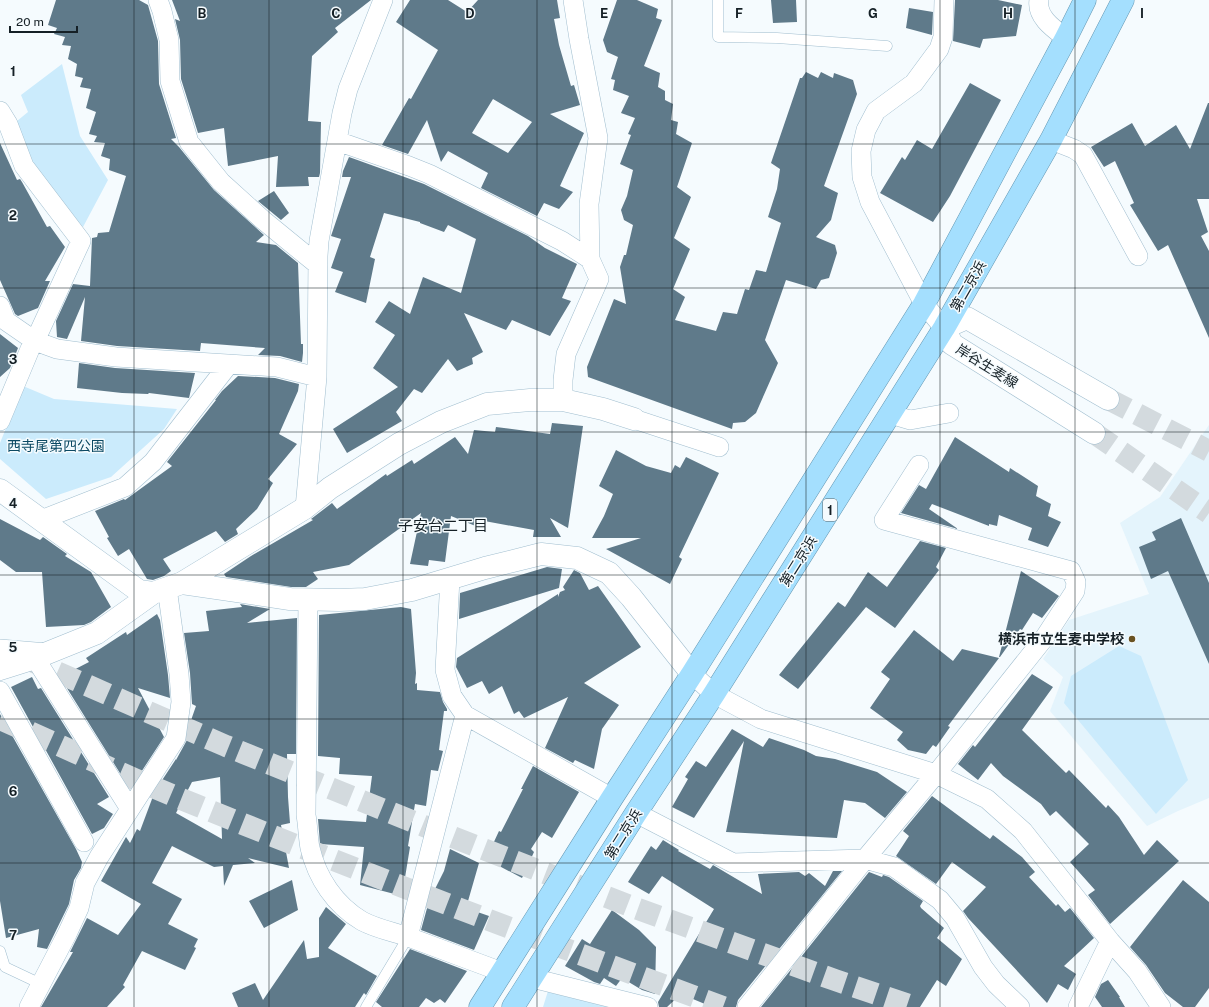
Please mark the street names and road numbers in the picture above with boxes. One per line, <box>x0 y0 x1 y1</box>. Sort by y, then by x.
street label: 第二京浜 <box>947 258 989 314</box>
street label: 岸谷生麦線 <box>953 341 1021 391</box>
road number: 1 <box>823 499 837 521</box>
street label: 第二京浜 <box>776 533 820 589</box>
street label: 第二京浜 <box>601 806 645 862</box>

